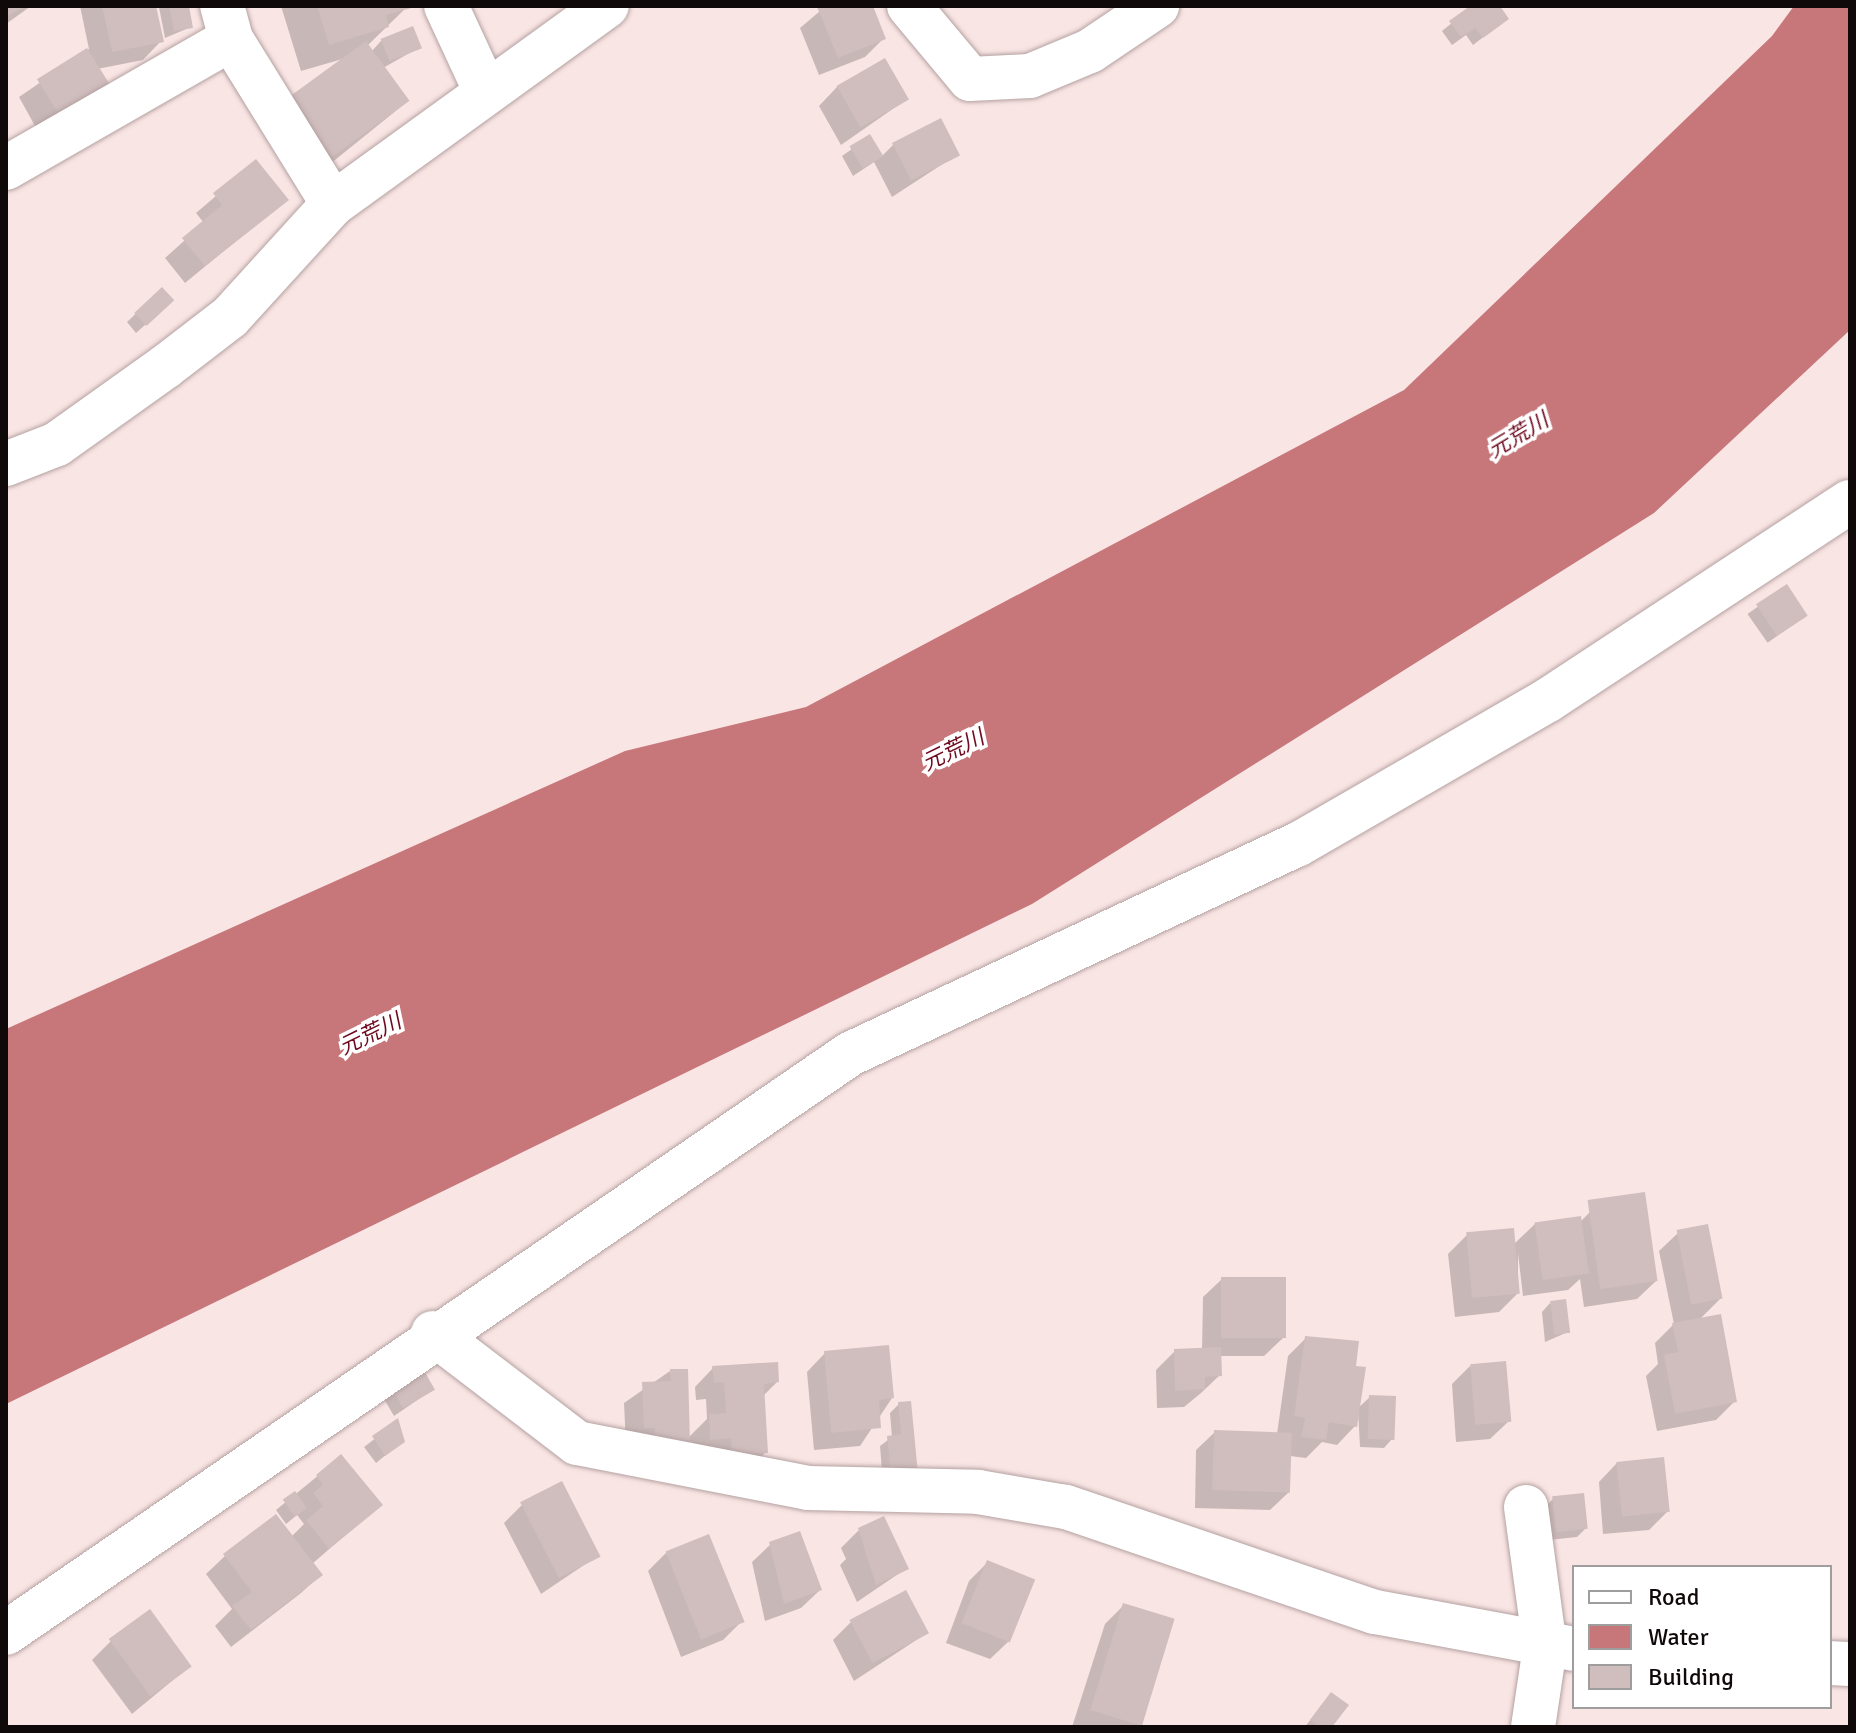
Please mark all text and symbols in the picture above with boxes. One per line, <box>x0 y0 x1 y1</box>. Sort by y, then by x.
water label: 元荒川 <box>1483 407 1553 463</box>
water label: 元荒川 <box>918 724 988 776</box>
water label: 元荒川 <box>335 1008 405 1060</box>
legend <box>1572 1565 1832 1709</box>
text: Road <box>1648 1582 1699 1612</box>
text: Water <box>1648 1622 1708 1652</box>
text: Building <box>1648 1662 1734 1692</box>

